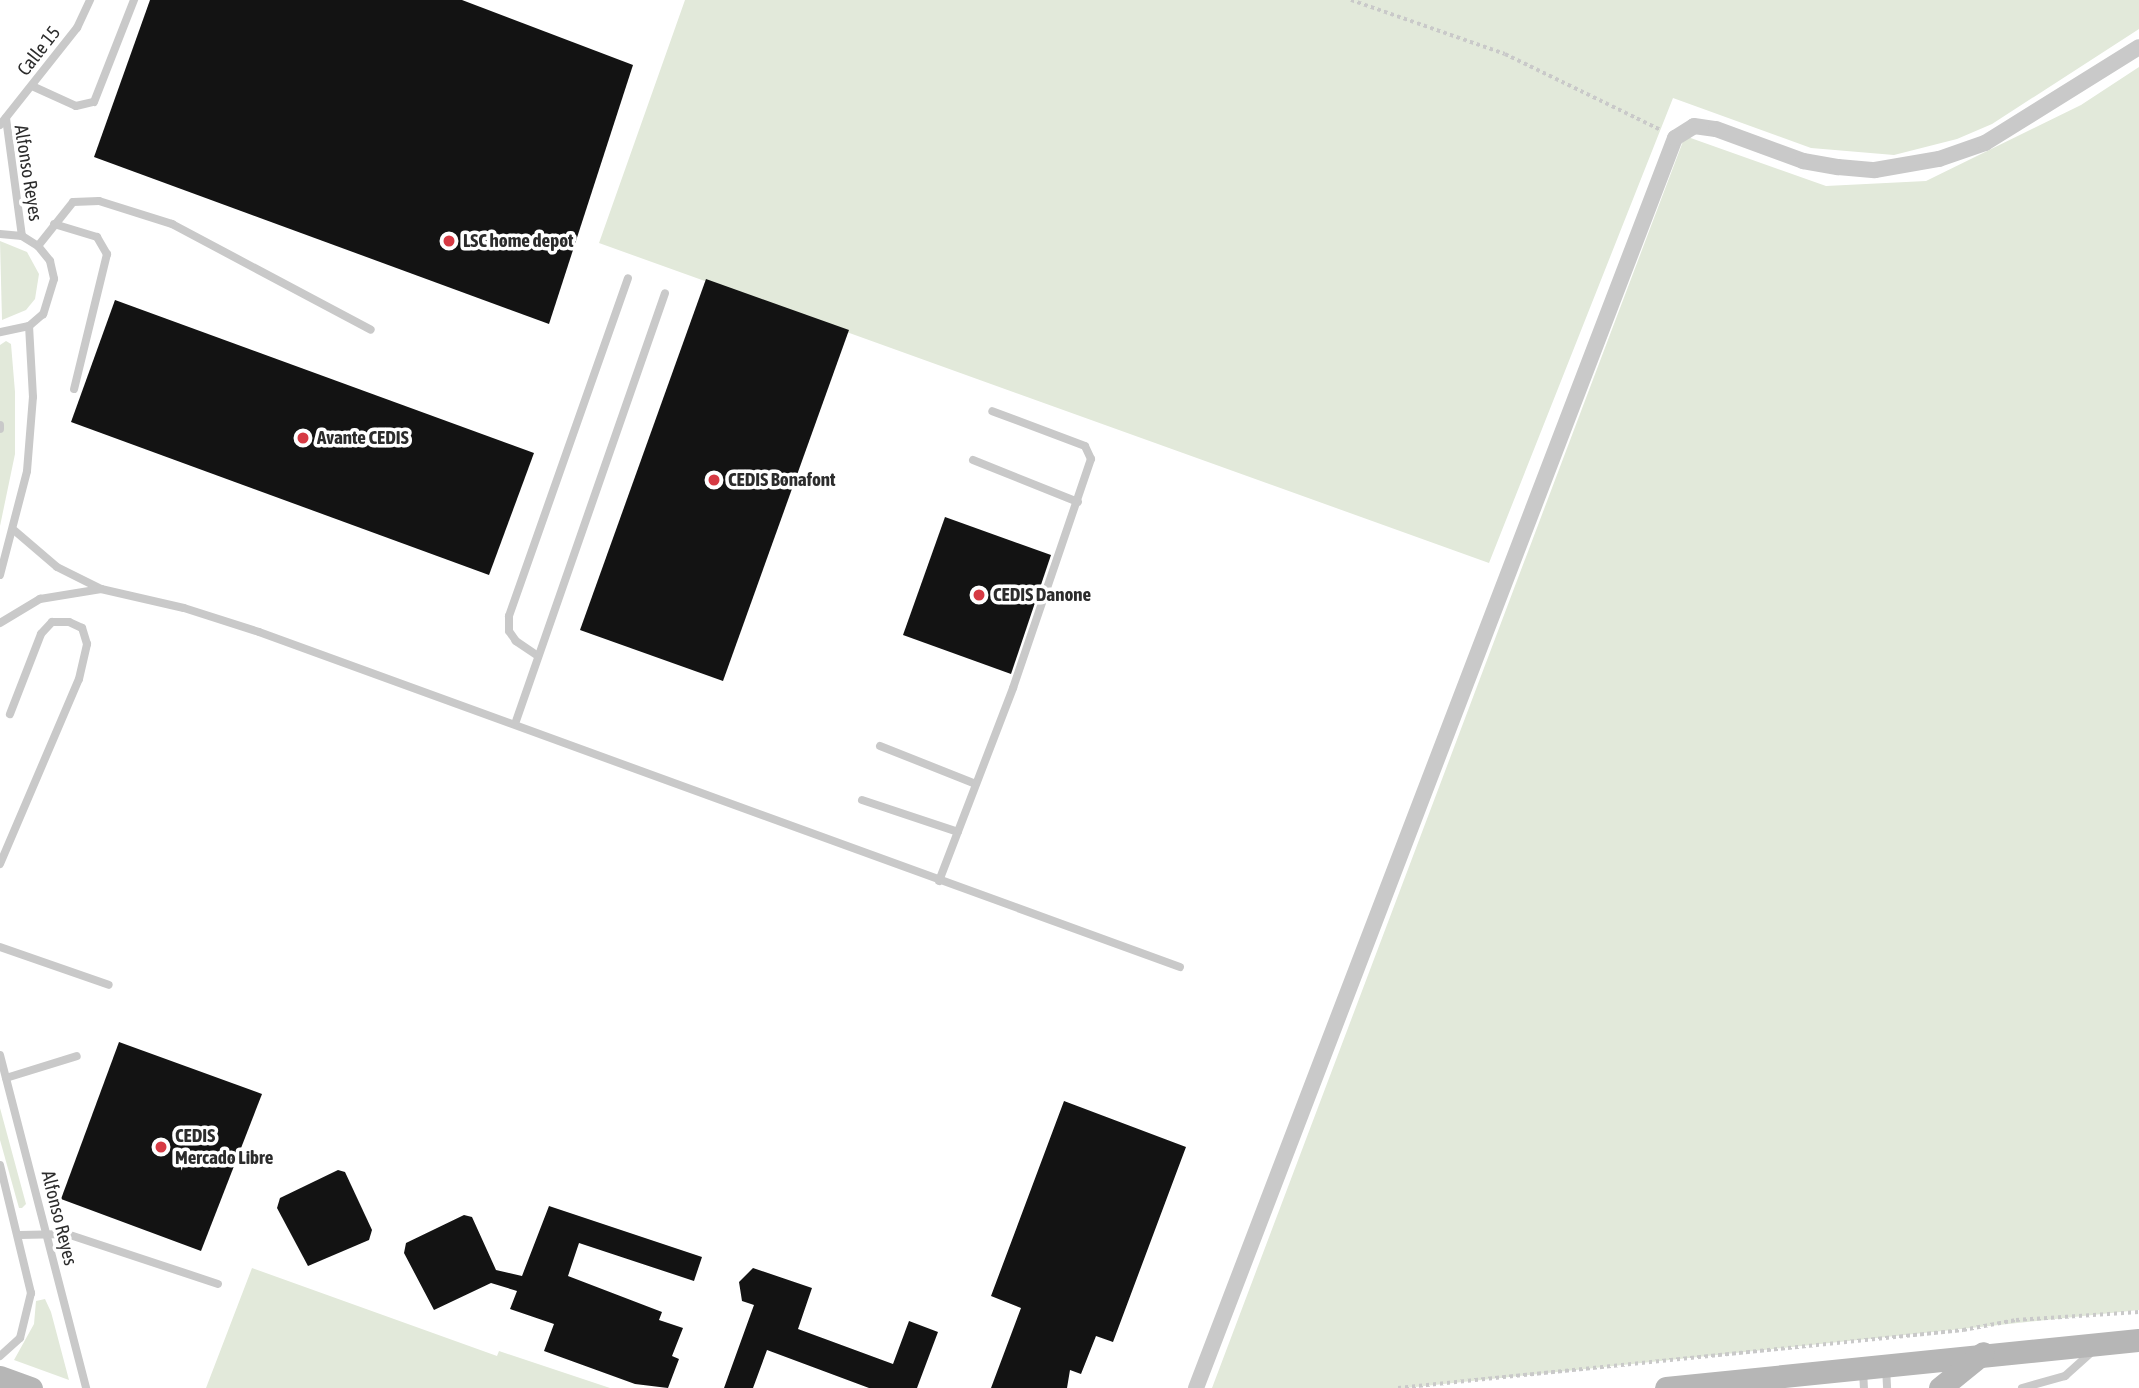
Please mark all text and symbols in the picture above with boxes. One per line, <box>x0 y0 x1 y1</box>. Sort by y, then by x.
street label: Calle 15 <box>13 22 65 80</box>
street label: Alfonso Reyes <box>9 123 47 223</box>
place label: LSC home depot <box>463 230 574 252</box>
marker: LSC home depot <box>441 233 457 249</box>
place label: Avante CEDIS <box>317 427 409 449</box>
marker: Avante CEDIS <box>295 430 311 446</box>
place label: CEDIS Bonafont <box>728 469 836 491</box>
marker: CEDIS Bonafont <box>706 472 722 488</box>
place label: CEDIS Danone <box>993 584 1091 606</box>
marker: CEDIS Danone <box>971 587 987 603</box>
place label: CEDIS Mercado Libre <box>175 1125 273 1169</box>
marker: CEDIS Mercado Libre <box>153 1139 169 1155</box>
street label: Alfonso Reyes <box>36 1168 82 1268</box>

